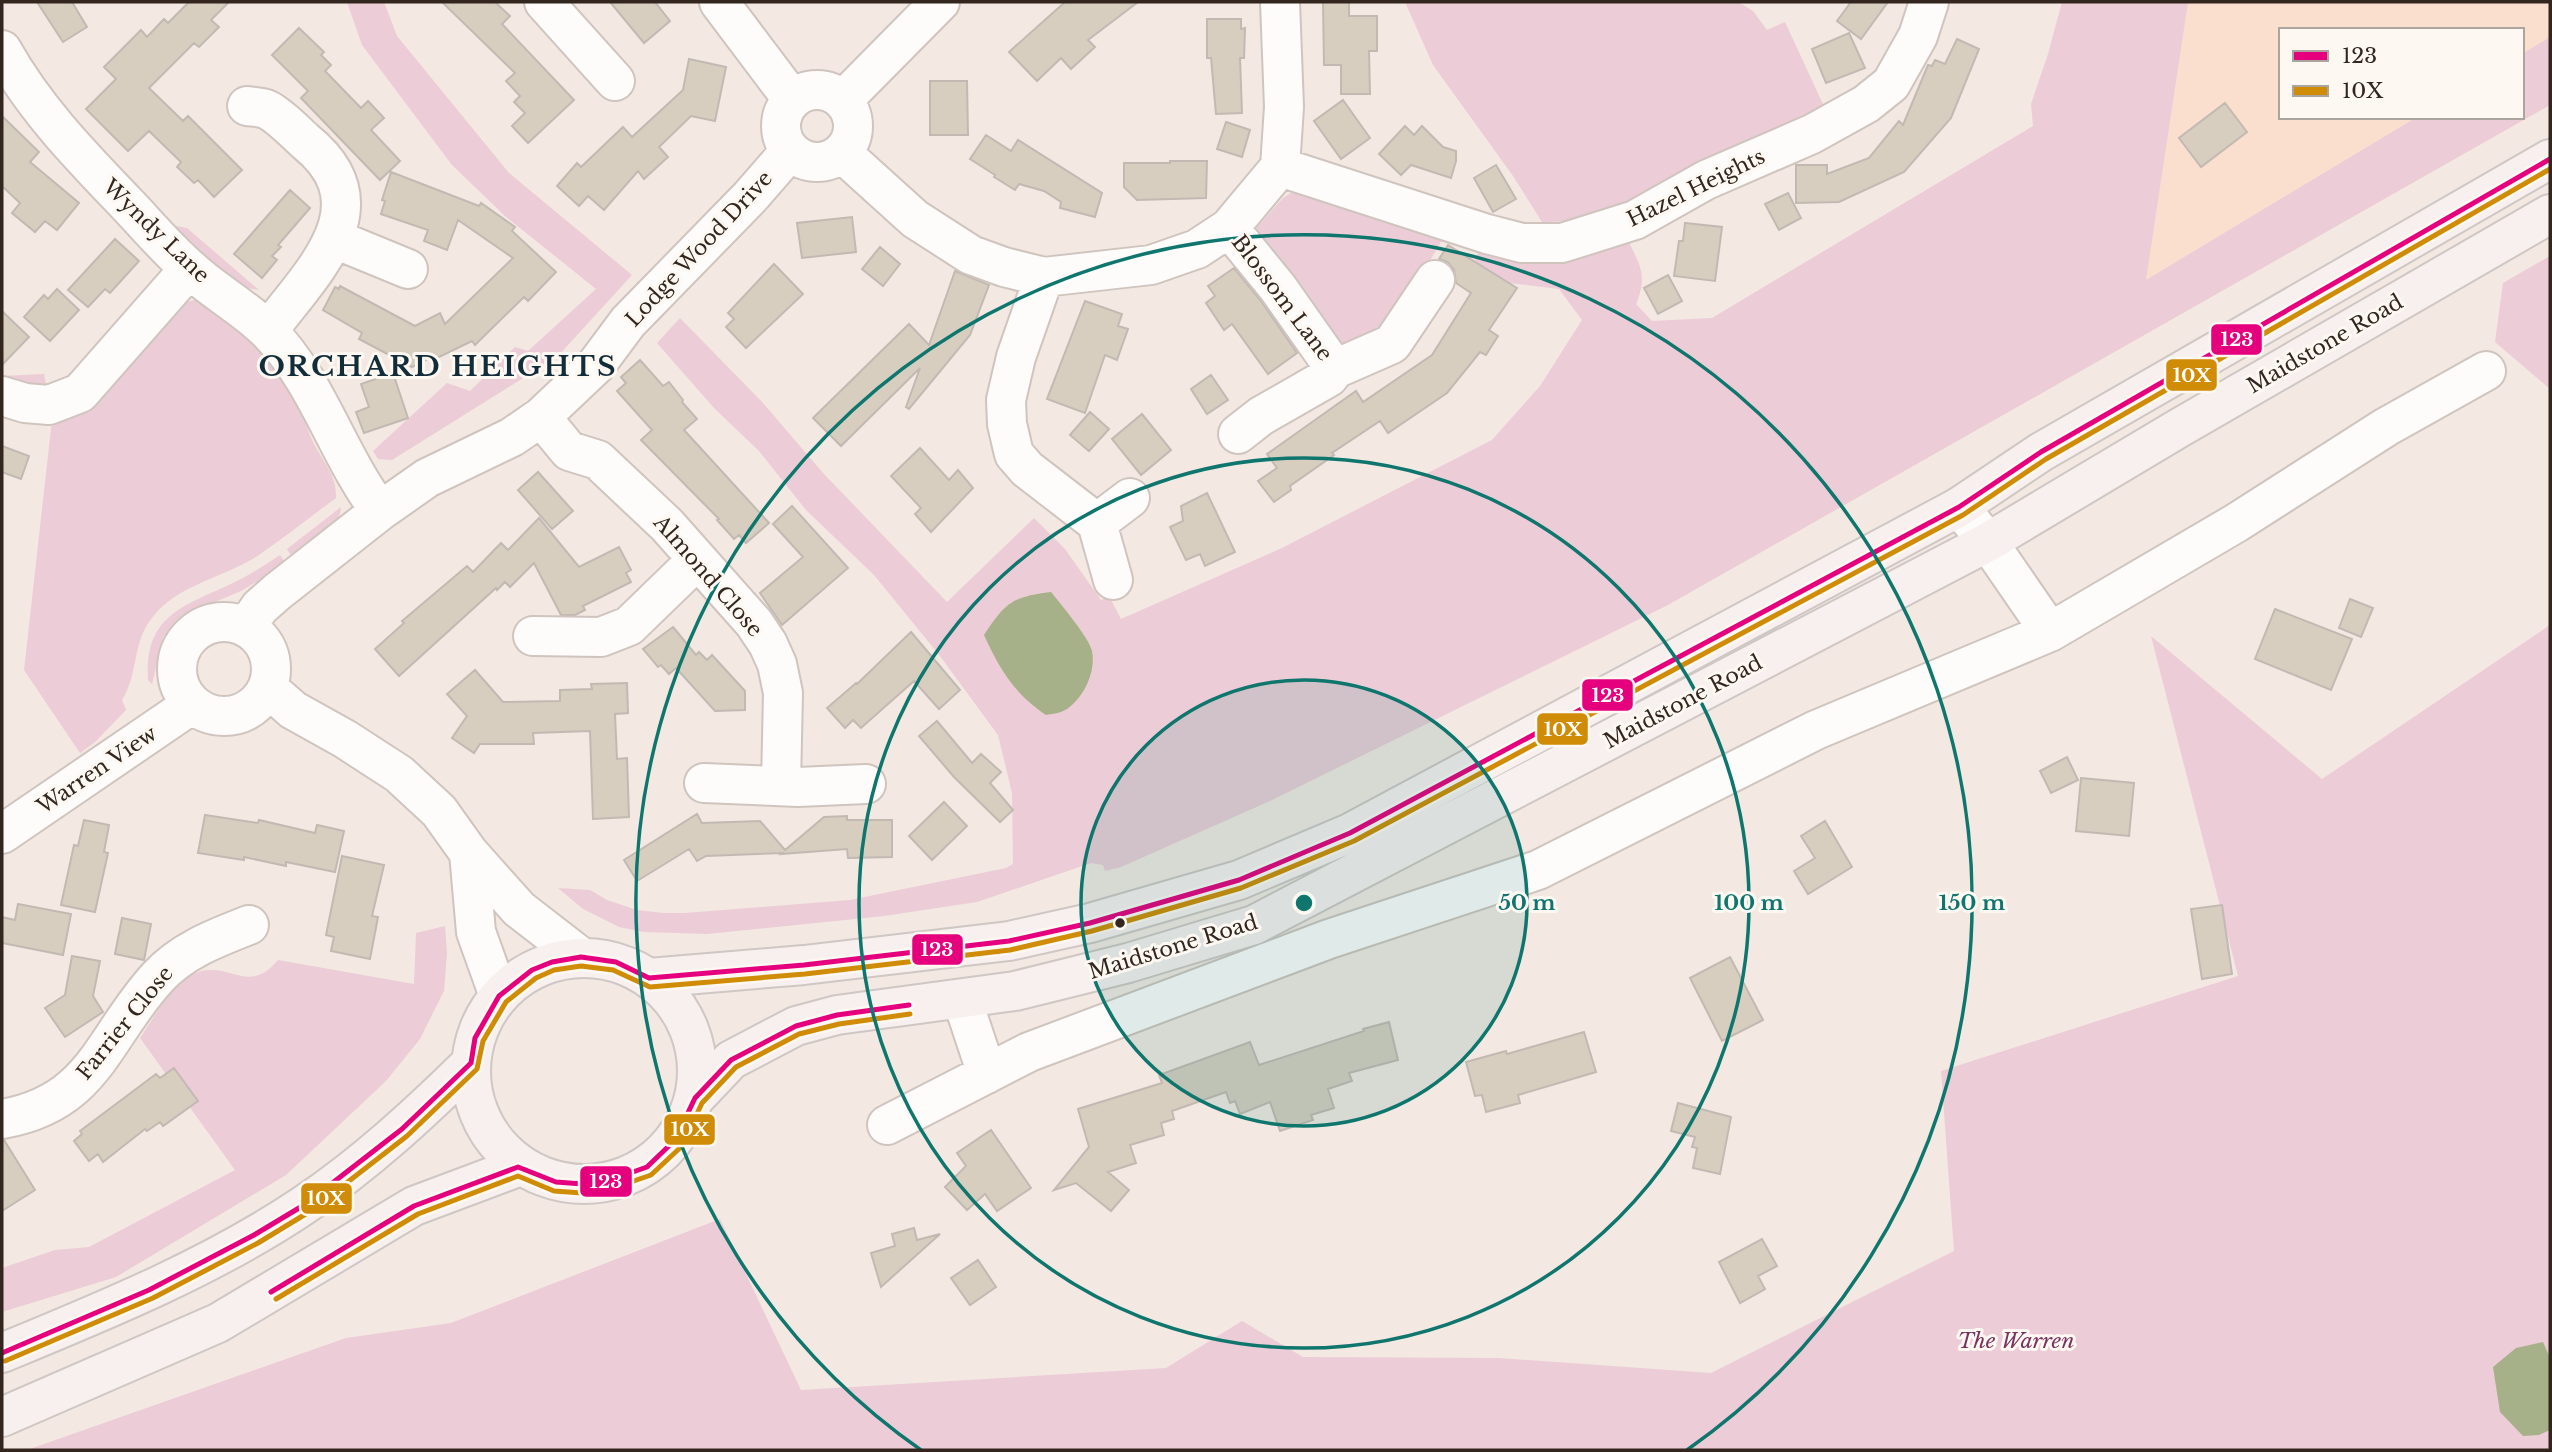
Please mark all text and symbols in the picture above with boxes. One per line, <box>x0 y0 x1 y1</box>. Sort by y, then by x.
legend <box>2279 28 2524 119</box>
text: 123 <box>2342 43 2377 69</box>
text: 10X <box>2342 78 2384 104</box>
street label: Hazel Heights <box>1623 143 1769 233</box>
street label: Lodge Wood Drive <box>620 166 778 332</box>
street label: Wyndy Lane <box>97 173 215 288</box>
street label: Blossom Lane <box>1226 230 1338 366</box>
street label: Maidstone Road <box>2243 289 2407 399</box>
line badge: 123 <box>2210 323 2263 356</box>
text: 123 <box>2221 328 2253 351</box>
district label: ORCHARD HEIGHTS <box>259 349 617 384</box>
line badge: 10X <box>2165 358 2218 392</box>
text: 10X <box>2173 364 2212 387</box>
street label: Almond Close <box>647 509 768 642</box>
street label: Maidstone Road <box>1599 649 1767 755</box>
line badge: 123 <box>1581 678 1634 712</box>
text: 123 <box>1592 684 1624 707</box>
line badge: 10X <box>1536 712 1589 746</box>
text: 10X <box>1544 718 1583 741</box>
street label: Warren View <box>31 720 162 820</box>
text: 50 m <box>1498 890 1556 916</box>
text: 100 m <box>1714 890 1784 916</box>
text: 150 m <box>1939 890 2005 916</box>
centre of rings <box>1292 891 1316 915</box>
street label: Maidstone Road <box>1085 909 1261 985</box>
unlabelled marker <box>1113 916 1127 930</box>
line badge: 123 <box>911 933 964 966</box>
text: 123 <box>921 938 953 961</box>
street label: Farrier Close <box>71 961 179 1085</box>
line badge: 10X <box>663 1113 716 1146</box>
text: 10X <box>671 1118 710 1141</box>
line badge: 123 <box>579 1165 633 1198</box>
text: 123 <box>590 1170 622 1193</box>
line badge: 10X <box>300 1182 353 1215</box>
text: 10X <box>307 1187 346 1210</box>
park label: The Warren <box>1958 1328 2074 1354</box>

